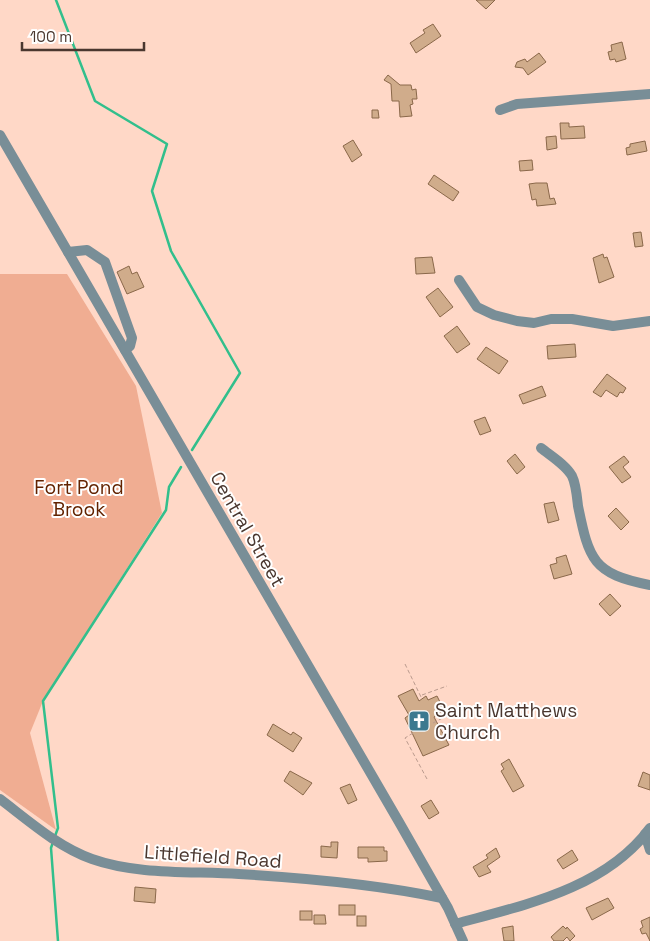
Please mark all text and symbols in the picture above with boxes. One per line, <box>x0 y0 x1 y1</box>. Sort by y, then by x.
scale bar <box>22 20 145 52</box>
text: 100 m <box>30 27 72 46</box>
street label: Central Street <box>205 467 291 591</box>
park label: Fort Pond Brook <box>34 475 124 522</box>
place label: Saint Matthews Church <box>435 698 577 745</box>
church icon: Saint Matthews Church <box>407 709 431 733</box>
street label: Littlefield Road <box>143 839 283 874</box>

